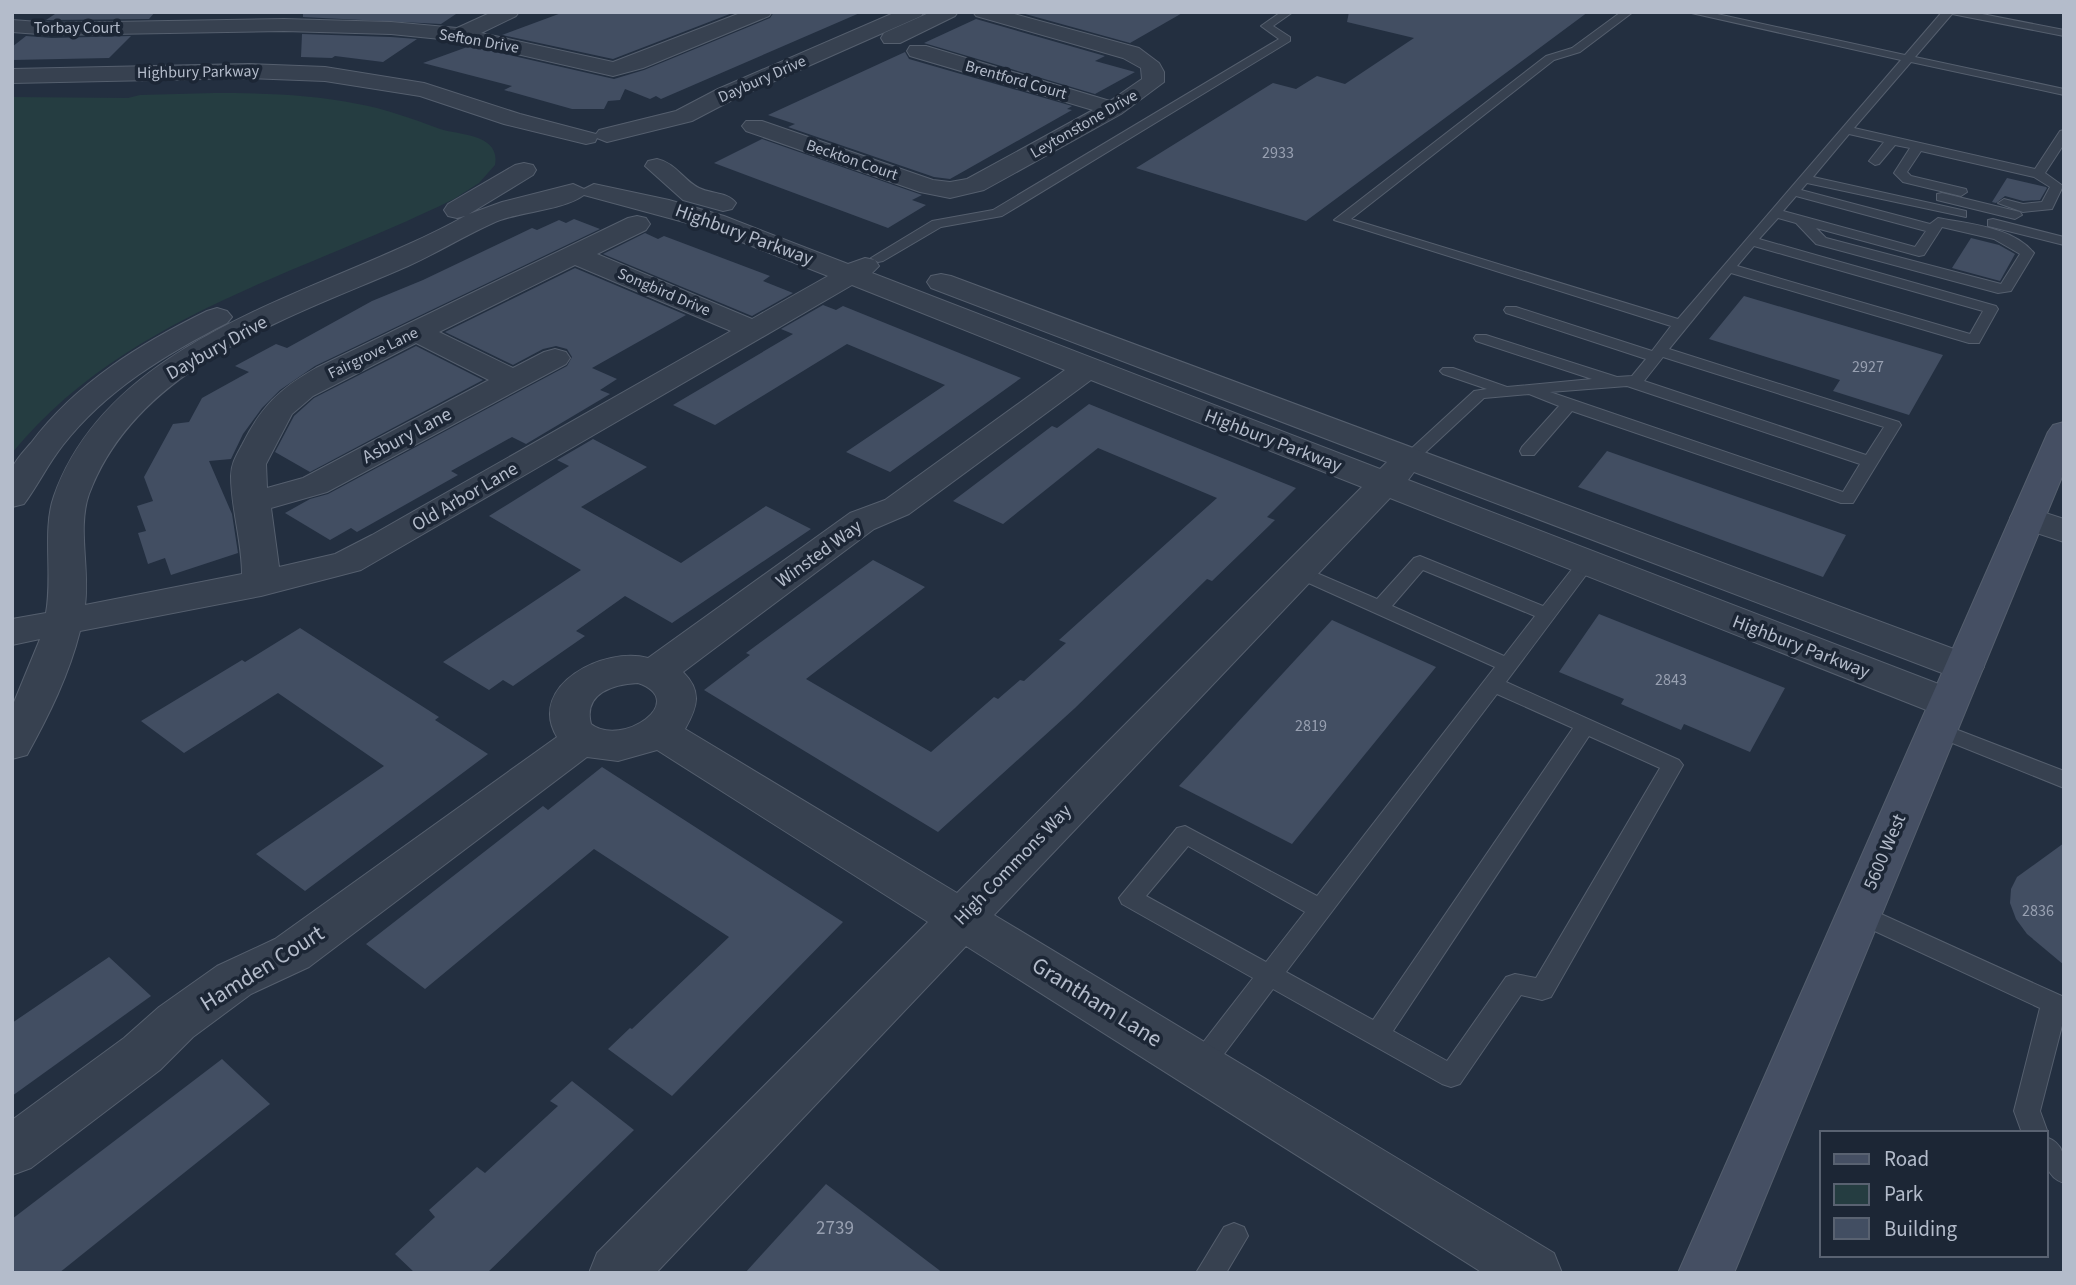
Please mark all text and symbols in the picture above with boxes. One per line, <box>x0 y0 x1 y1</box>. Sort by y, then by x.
street label: Torbay Court <box>34 17 121 39</box>
street label: Sefton Drive <box>437 23 521 59</box>
street label: Daybury Drive <box>714 50 810 108</box>
street label: Brentford Court <box>963 55 1070 105</box>
street label: Highbury Parkway <box>137 60 260 84</box>
street label: Leytonstone Drive <box>1026 84 1142 164</box>
street label: Beckton Court <box>803 134 901 186</box>
house number: 2933 <box>1262 142 1294 164</box>
street label: Highbury Parkway <box>671 198 817 273</box>
street label: Songbird Drive <box>614 263 714 321</box>
street label: Daybury Drive <box>162 309 272 387</box>
street label: Fairgrove Lane <box>324 322 422 384</box>
house number: 2927 <box>1852 356 1884 378</box>
street label: Asbury Lane <box>357 401 457 471</box>
street label: Highbury Parkway <box>1200 402 1346 480</box>
street label: Old Arbor Lane <box>407 456 523 538</box>
street label: Winsted Way <box>770 513 868 594</box>
street label: Highbury Parkway <box>1728 608 1874 686</box>
house number: 2843 <box>1655 669 1687 691</box>
house number: 2819 <box>1295 715 1327 737</box>
street label: High Commons Way <box>948 798 1078 932</box>
street label: 5600 West <box>1857 809 1913 894</box>
house number: 2836 <box>2022 900 2054 922</box>
street label: Hamden Court <box>194 917 331 1019</box>
street label: Grantham Lane <box>1025 949 1169 1055</box>
legend <box>1820 1131 2048 1257</box>
text: Road <box>1884 1144 1929 1174</box>
text: Park <box>1884 1179 1924 1209</box>
text: Building <box>1884 1214 1958 1244</box>
house number: 2739 <box>816 1215 854 1242</box>

